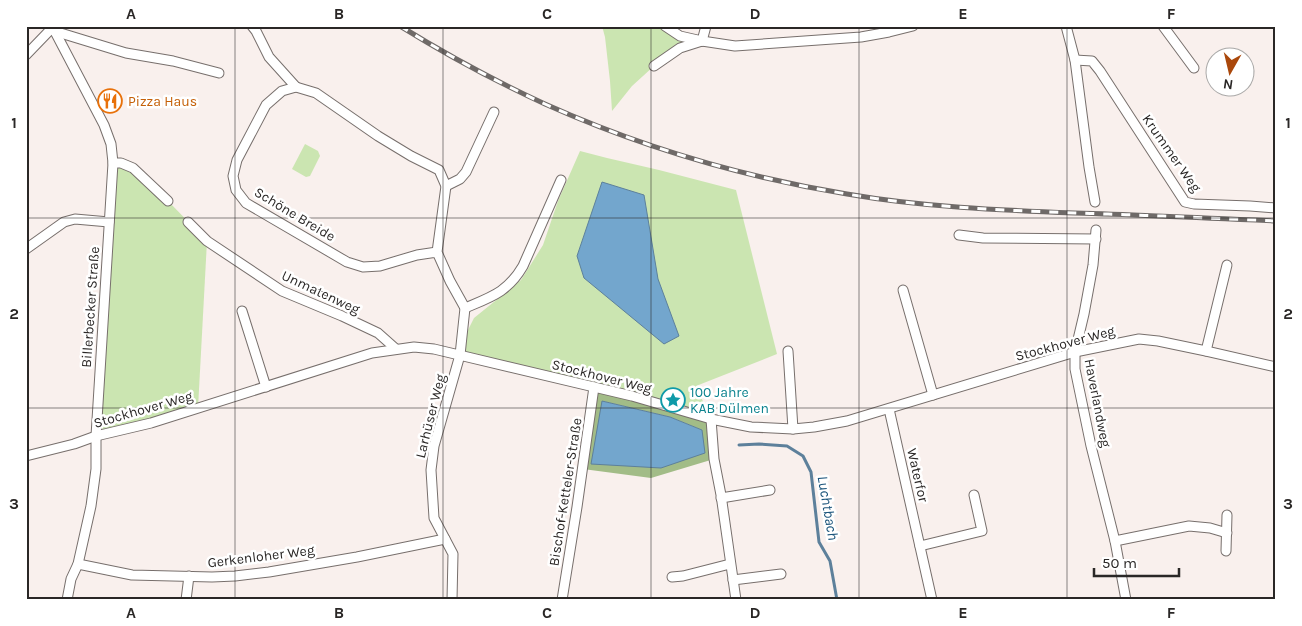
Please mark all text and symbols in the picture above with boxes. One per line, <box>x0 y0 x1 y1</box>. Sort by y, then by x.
text: A <box>126 4 136 23</box>
text: B <box>334 4 344 23</box>
text: C <box>542 4 552 23</box>
text: D <box>750 4 761 23</box>
text: E <box>958 4 968 23</box>
text: F <box>1167 4 1176 23</box>
north arrow <box>1204 48 1254 98</box>
text: N <box>1222 75 1234 93</box>
restaurant icon: Pizza Haus <box>97 88 123 114</box>
place label: Pizza Haus <box>128 93 197 110</box>
street label: Krummer Weg <box>1139 111 1205 195</box>
text: 1 <box>11 113 17 132</box>
text: 1 <box>1285 113 1291 132</box>
street label: Schöne Breide <box>251 184 338 245</box>
street label: Billerbecker Straße <box>78 246 103 368</box>
street label: Unmatenweg <box>279 267 363 318</box>
text: 2 <box>9 304 19 323</box>
text: 2 <box>1283 304 1293 323</box>
street label: Stockhover Weg <box>1013 322 1117 365</box>
street label: Stockhover Weg <box>550 356 654 397</box>
street label: Haverlandweg <box>1081 357 1114 449</box>
street label: Larhüser Weg <box>412 372 449 460</box>
place label: 100 Jahre KAB Dülmen <box>690 384 769 417</box>
street label: Stockhover Weg <box>92 387 195 432</box>
place icon: 100 Jahre KAB Dülmen <box>660 387 686 413</box>
street label: Bischof-Ketteler-Straße <box>545 417 586 567</box>
street label: Waterfor <box>903 447 932 505</box>
water label: Luchtbach <box>813 474 843 542</box>
text: 3 <box>9 494 19 513</box>
text: 3 <box>1283 494 1293 513</box>
street label: Gerkenloher Weg <box>207 541 316 571</box>
scale bar <box>1094 546 1180 578</box>
text: 50 m <box>1102 554 1137 572</box>
text: A <box>126 603 136 622</box>
text: B <box>334 603 344 622</box>
text: C <box>542 603 552 622</box>
text: D <box>750 603 761 622</box>
text: E <box>958 603 968 622</box>
text: F <box>1167 603 1176 622</box>

